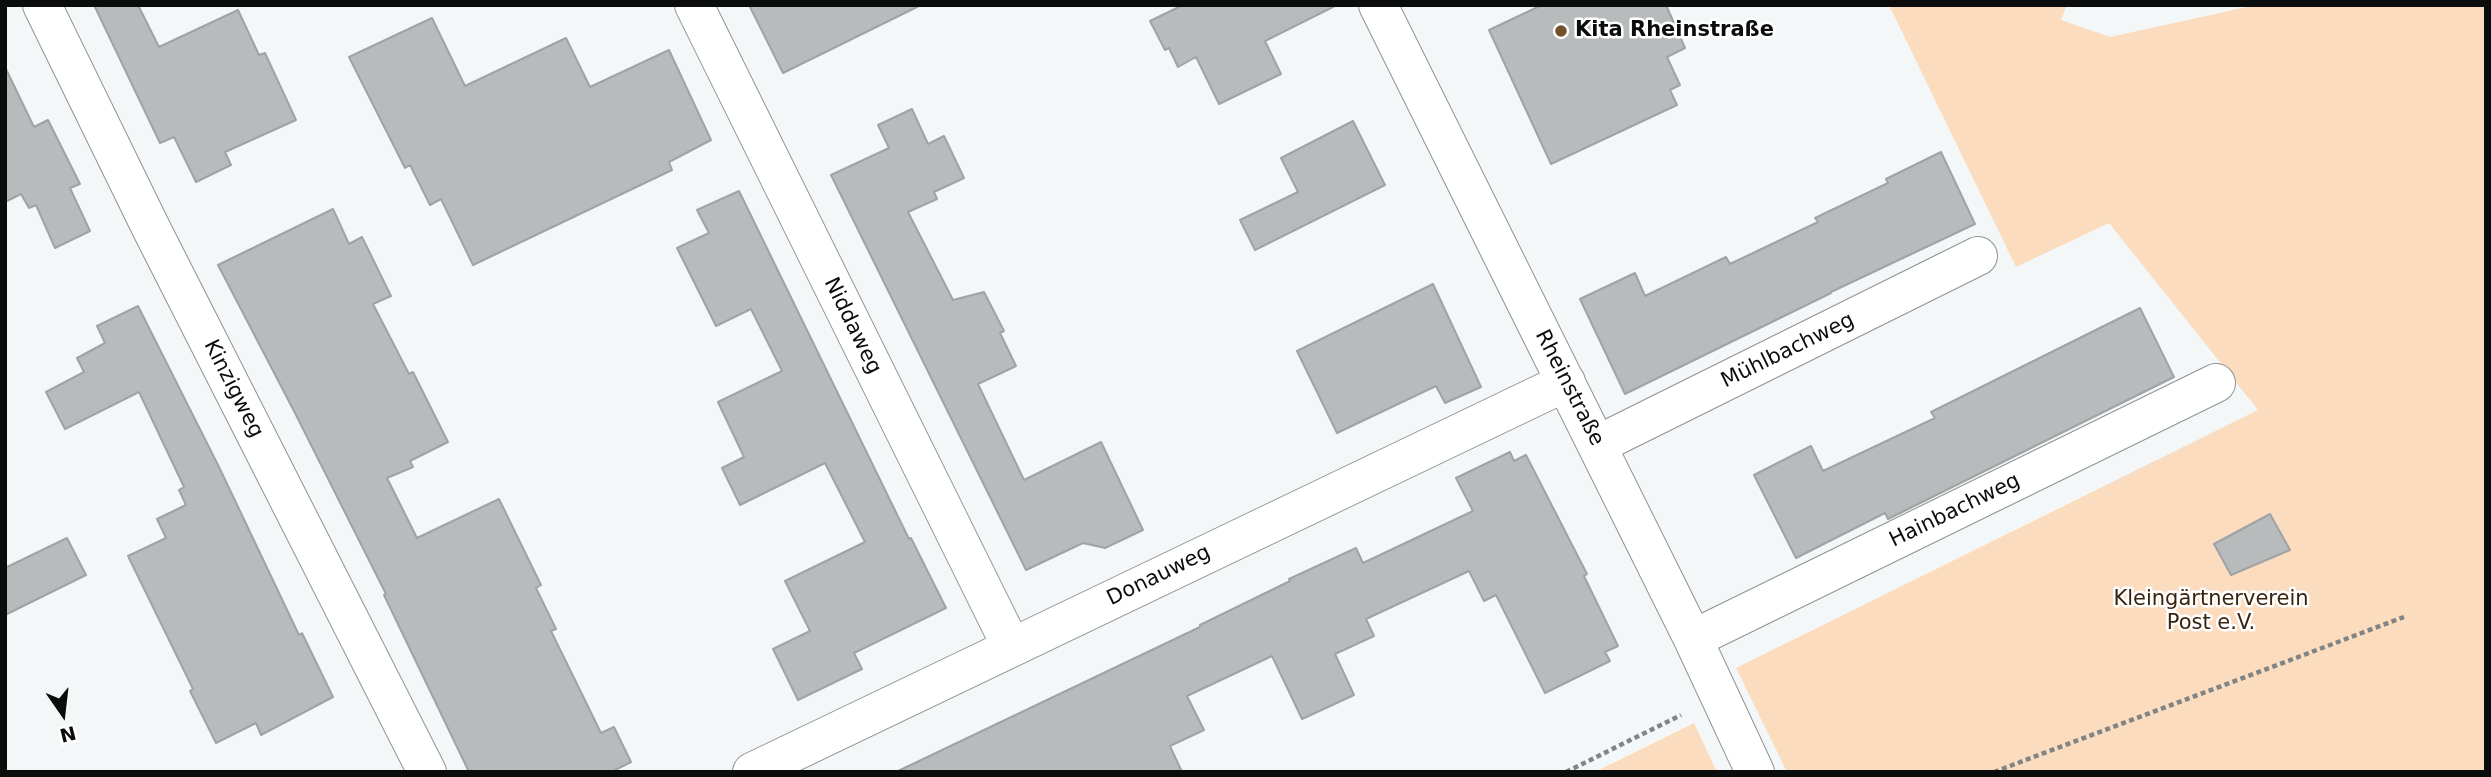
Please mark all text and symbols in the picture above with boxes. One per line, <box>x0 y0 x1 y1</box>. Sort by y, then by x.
place label: Kita Rheinstraße <box>1575 18 1774 44</box>
marker: Kita Rheinstraße <box>1553 23 1569 39</box>
street label: Niddaweg <box>818 274 886 378</box>
street label: Mühlbachweg <box>1717 308 1859 394</box>
street label: Rheinstraße <box>1529 326 1609 450</box>
street label: Kinzigweg <box>198 336 268 442</box>
street label: Hainbachweg <box>1886 468 2024 554</box>
street label: Donauweg <box>1103 540 1215 612</box>
park label: Kleingärtnerverein Post e.V. <box>2113 587 2309 637</box>
north arrow <box>28 679 98 749</box>
text: N <box>58 722 78 747</box>

